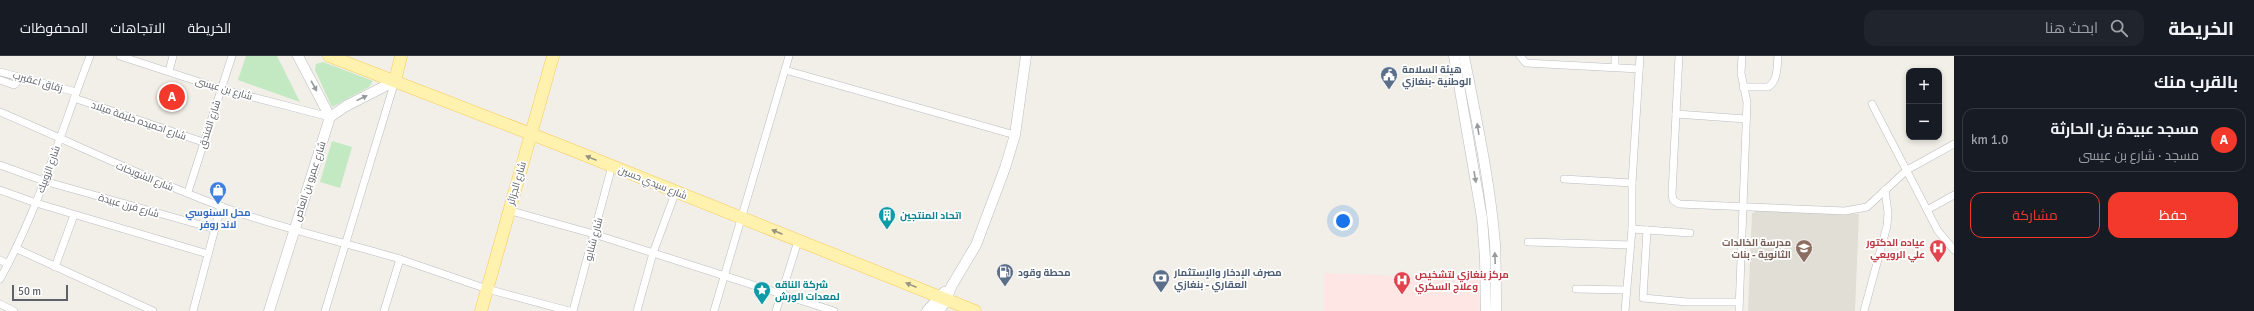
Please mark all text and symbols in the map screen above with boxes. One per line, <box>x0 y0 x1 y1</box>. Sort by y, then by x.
search box <box>1864 10 2144 46</box>
icon: search <box>2108 17 2130 39</box>
text: الخريطة <box>2168 17 2234 41</box>
text: ابحث هنا <box>2045 19 2098 37</box>
text: المحفوظات <box>20 20 88 37</box>
text: الاتجاهات <box>110 20 166 37</box>
text: الخريطة <box>188 20 231 37</box>
place label: هيئة السلامة الوطنية -بنغازي <box>1402 64 1471 90</box>
public building icon: هيئة السلامة الوطنية -بنغازي <box>1379 65 1399 90</box>
map controls <box>1906 68 1942 140</box>
button: + <box>1906 68 1942 104</box>
street label: زقاق اعقيرب <box>11 69 64 95</box>
text: بالقرب منك <box>2154 72 2238 93</box>
street label: شارع بن عيسى <box>194 75 254 103</box>
one-way arrow <box>311 80 318 92</box>
pin: A <box>159 82 185 112</box>
one-way arrow <box>356 95 368 101</box>
street label: شارع احميده خليفة ميلاد <box>90 99 188 143</box>
street label: شارع الفندق <box>196 99 223 150</box>
button: − <box>1906 104 1942 140</box>
text: مسجد عبيدة بن الحارثة <box>2050 120 2199 138</box>
one-way arrow <box>1475 123 1481 135</box>
text: 1.0 km <box>1971 132 2008 148</box>
text: A <box>2220 132 2228 148</box>
street label: شارع عمرو بن العاص <box>291 140 329 223</box>
street label: شارع الزوبيك <box>35 144 63 195</box>
text: مسجد · شارع بن عيسى <box>2079 148 2199 164</box>
one-way arrow <box>585 154 597 160</box>
street label: شارع الشويخات <box>114 160 175 194</box>
street label: شارع الجزائر <box>505 160 529 207</box>
street label: شارع سيدي حسين <box>616 164 689 203</box>
one-way arrow <box>1473 171 1479 183</box>
shop icon: محل السنوسي لاند روفر <box>208 180 228 205</box>
street label: شارع فرن عبيدة <box>97 192 160 220</box>
button: مشاركة <box>1970 192 2100 238</box>
button: حفظ <box>2108 192 2238 238</box>
building icon: اتحاد المنتجين <box>877 205 897 230</box>
place label: محل السنوسي لاند روفر <box>185 207 251 231</box>
place label: اتحاد المنتجين <box>900 210 962 222</box>
your location <box>1333 211 1353 231</box>
street label: شارع شنابو <box>582 216 605 262</box>
one-way arrow <box>771 229 782 235</box>
place label: مدرسة الخالدات الثانوية - بنات <box>1722 237 1791 261</box>
place label: عياده الدكتور علي الرويعي <box>1865 237 1925 263</box>
school or university icon: مدرسة الخالدات الثانوية - بنات <box>1794 238 1814 263</box>
hospital icon: عياده الدكتور علي الرويعي <box>1928 238 1948 263</box>
one-way arrow <box>1492 251 1498 264</box>
fuel station icon: محطة وقود <box>995 262 1015 287</box>
place label: محطة وقود <box>1018 267 1071 279</box>
place label: مصرف الإدخار والإستثمار العقاري - بنغازي <box>1173 267 1282 293</box>
bank icon: مصرف الإدخار والإستثمار العقاري - بنغازي <box>1151 268 1171 293</box>
place label: مركز بنغازي لتشخيص وعلاج السكري <box>1415 269 1509 295</box>
hospital icon: مركز بنغازي لتشخيص وعلاج السكري <box>1392 270 1412 295</box>
place label: شركة الناقه لمعدات الورش <box>775 279 840 303</box>
place icon: شركة الناقه لمعدات الورش <box>752 280 772 305</box>
one-way arrow <box>904 282 916 288</box>
scale bar <box>12 283 68 302</box>
text: 50 m <box>18 285 41 298</box>

